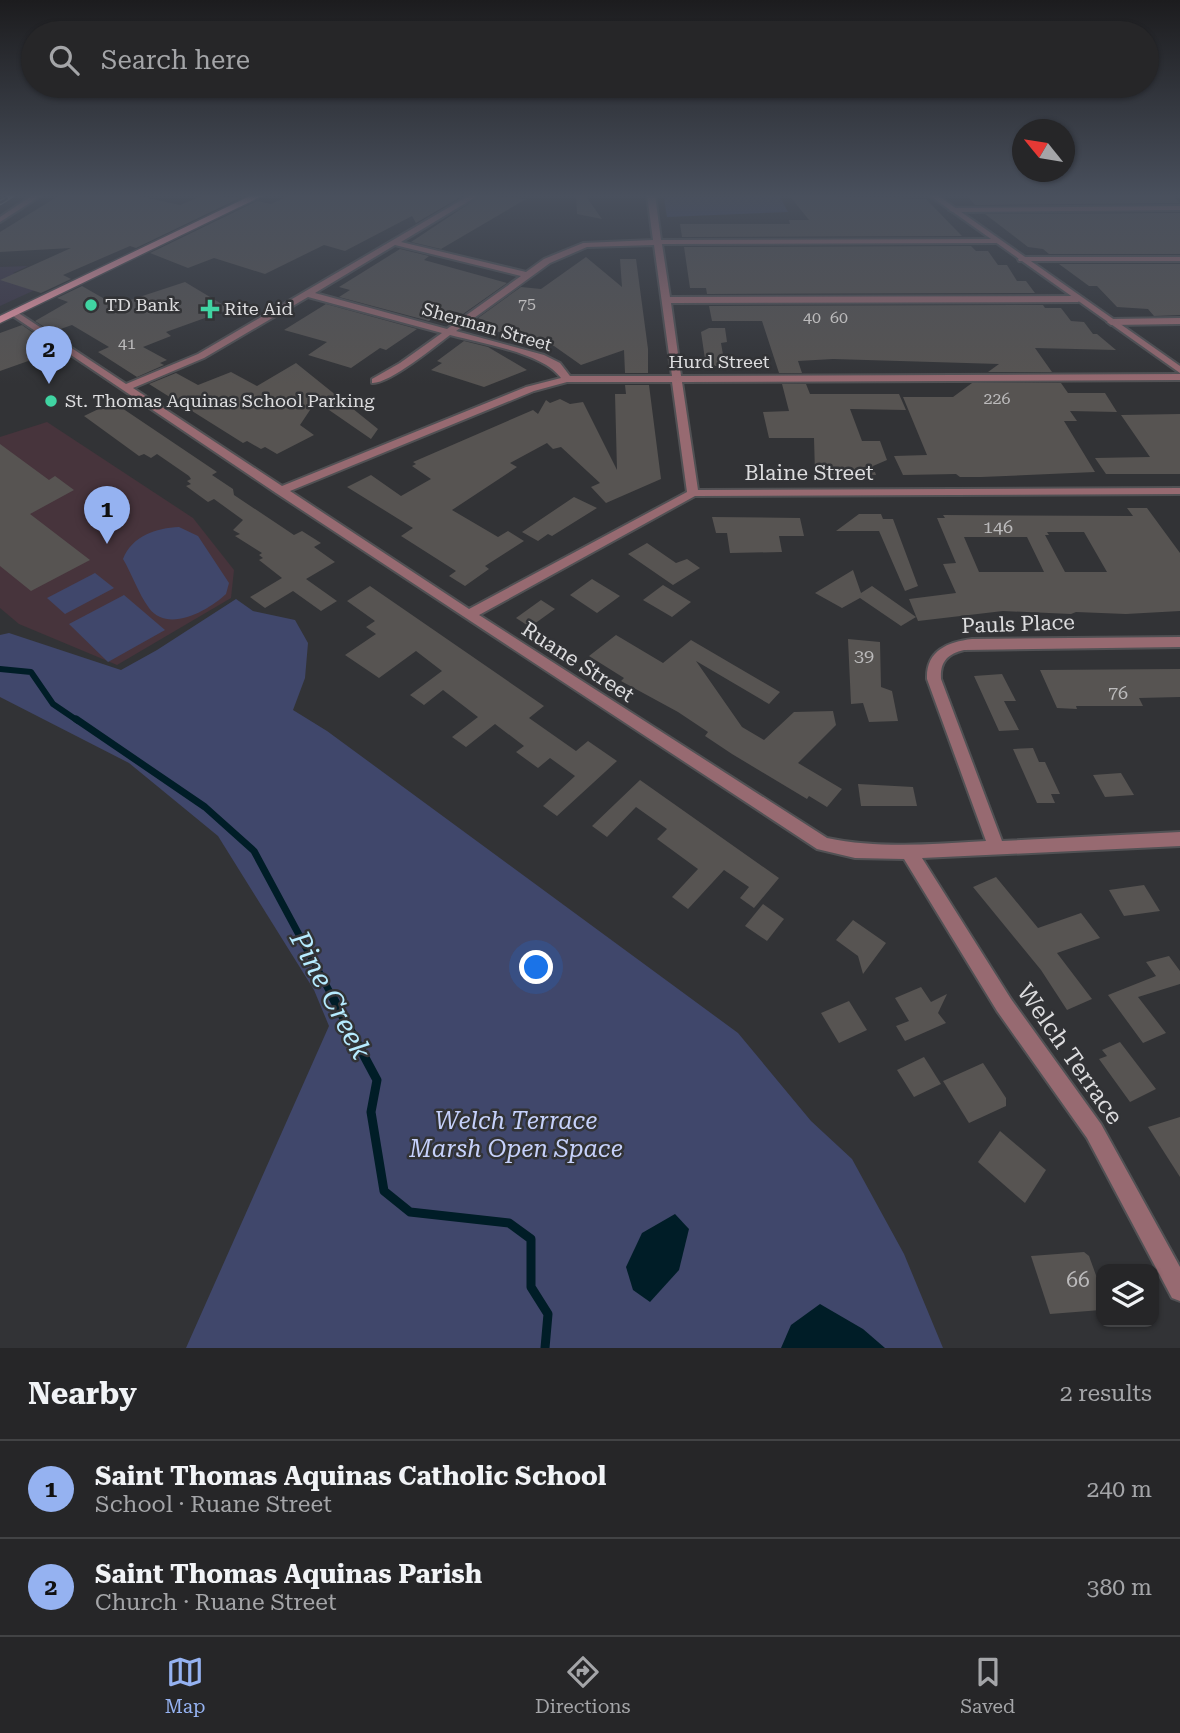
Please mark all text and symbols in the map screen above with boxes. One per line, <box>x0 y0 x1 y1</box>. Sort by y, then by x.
search box <box>21 21 1159 98</box>
icon: search <box>45 41 83 79</box>
text: Search here <box>101 45 250 75</box>
north arrow <box>1012 119 1075 182</box>
place label: TD Bank <box>105 294 180 315</box>
house number: 75 <box>518 294 536 313</box>
marker: TD Bank <box>83 297 99 313</box>
place label: Rite Aid <box>224 298 294 319</box>
street label: Sherman Street <box>420 298 555 355</box>
marker: Rite Aid <box>202 301 218 317</box>
house number: 40 <box>803 308 821 327</box>
house number: 60 <box>830 308 848 327</box>
pin: 2 <box>26 326 72 384</box>
house number: 41 <box>118 334 136 353</box>
street label: Hurd Street <box>668 351 770 372</box>
house number: 226 <box>984 389 1010 408</box>
place label: St. Thomas Aquinas School Parking <box>65 390 375 411</box>
marker: St. Thomas Aquinas School Parking <box>43 393 59 409</box>
street label: Blaine Street <box>744 461 874 485</box>
pin: 1 <box>84 486 130 544</box>
house number: 146 <box>983 516 1013 537</box>
street label: Pauls Place <box>961 610 1075 638</box>
street label: Ruane Street <box>517 617 639 707</box>
house number: 39 <box>854 645 874 666</box>
house number: 76 <box>1108 682 1128 703</box>
water label: Pine Creek <box>283 925 378 1066</box>
your location <box>519 950 553 984</box>
street label: Welch Terrace <box>1011 978 1129 1130</box>
park label: Welch Terrace Marsh Open Space <box>408 1107 623 1163</box>
map controls <box>1096 1264 1159 1327</box>
button: layers <box>1096 1264 1159 1327</box>
house number: 66 <box>1066 1268 1090 1292</box>
text: Nearby <box>28 1376 137 1411</box>
text: 2 results <box>1060 1380 1152 1407</box>
text: Saint Thomas Aquinas Catholic School <box>95 1461 606 1491</box>
text: 1 <box>45 1476 57 1503</box>
text: 240 m <box>1087 1476 1152 1503</box>
text: School · Ruane Street <box>95 1491 332 1518</box>
text: Saint Thomas Aquinas Parish <box>95 1559 482 1589</box>
text: 2 <box>45 1574 57 1601</box>
text: 380 m <box>1087 1574 1152 1601</box>
text: Church · Ruane Street <box>95 1589 336 1616</box>
tab: Map <box>165 1653 205 1718</box>
tab: Directions <box>535 1653 631 1718</box>
tab: Saved <box>960 1653 1015 1718</box>

